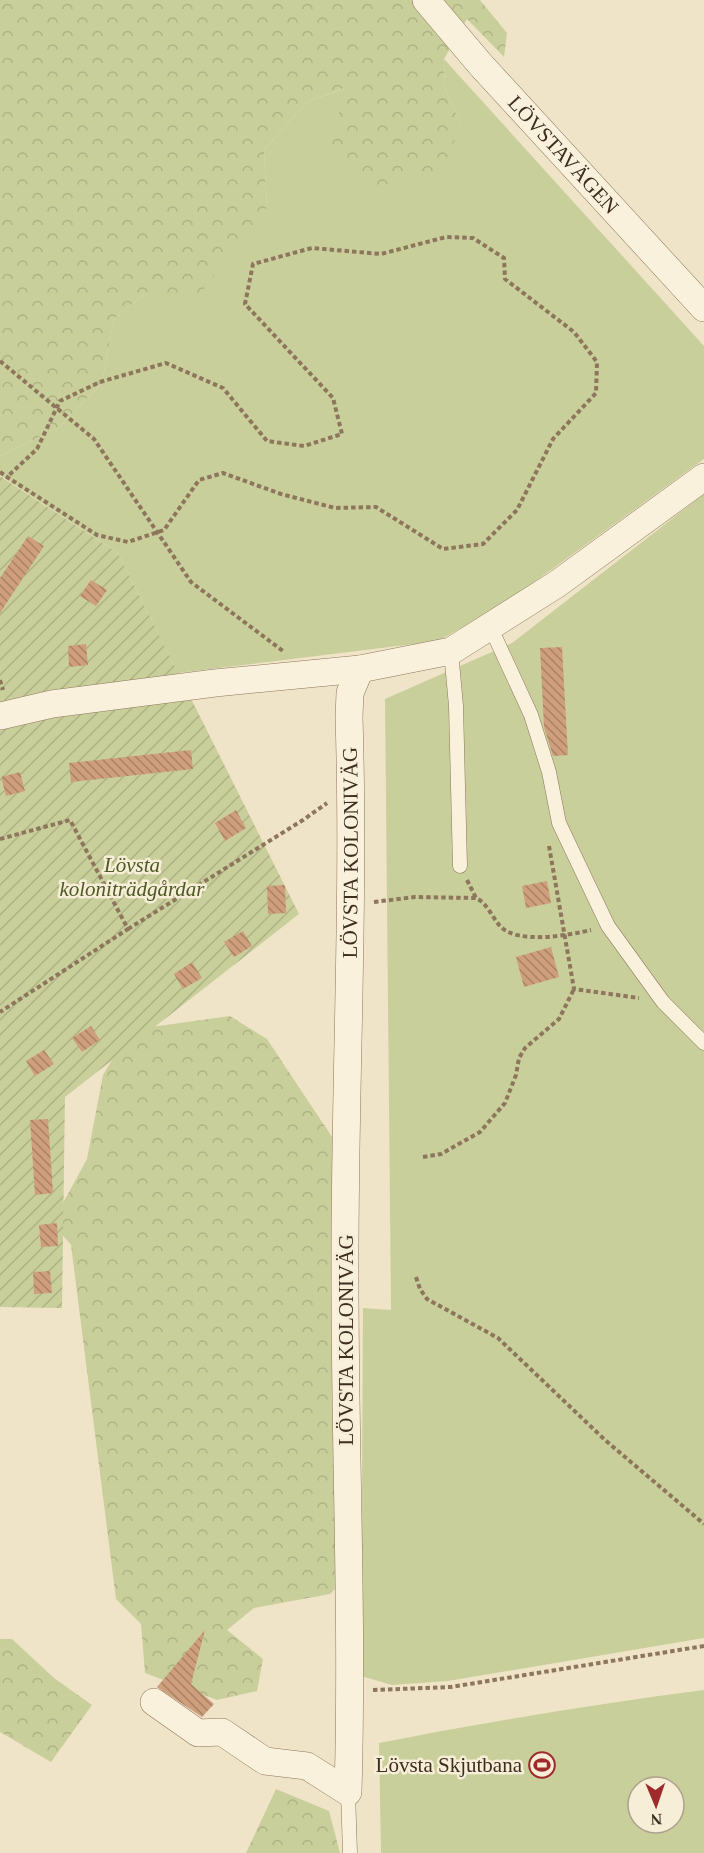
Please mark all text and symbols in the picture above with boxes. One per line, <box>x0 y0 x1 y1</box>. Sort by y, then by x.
street label: LÖVSTAVÄGEN <box>503 91 624 219</box>
street label: LÖVSTA KOLONIVÄG <box>338 747 363 958</box>
park label: Lövsta koloniträdgårdar <box>59 853 205 901</box>
street label: LÖVSTA KOLONIVÄG <box>334 1234 358 1446</box>
sports icon: Lövsta Skjutbana <box>527 1750 557 1780</box>
place label: Lövsta Skjutbana <box>376 1753 523 1777</box>
north arrow <box>626 1775 686 1835</box>
text: N <box>650 1811 663 1828</box>

